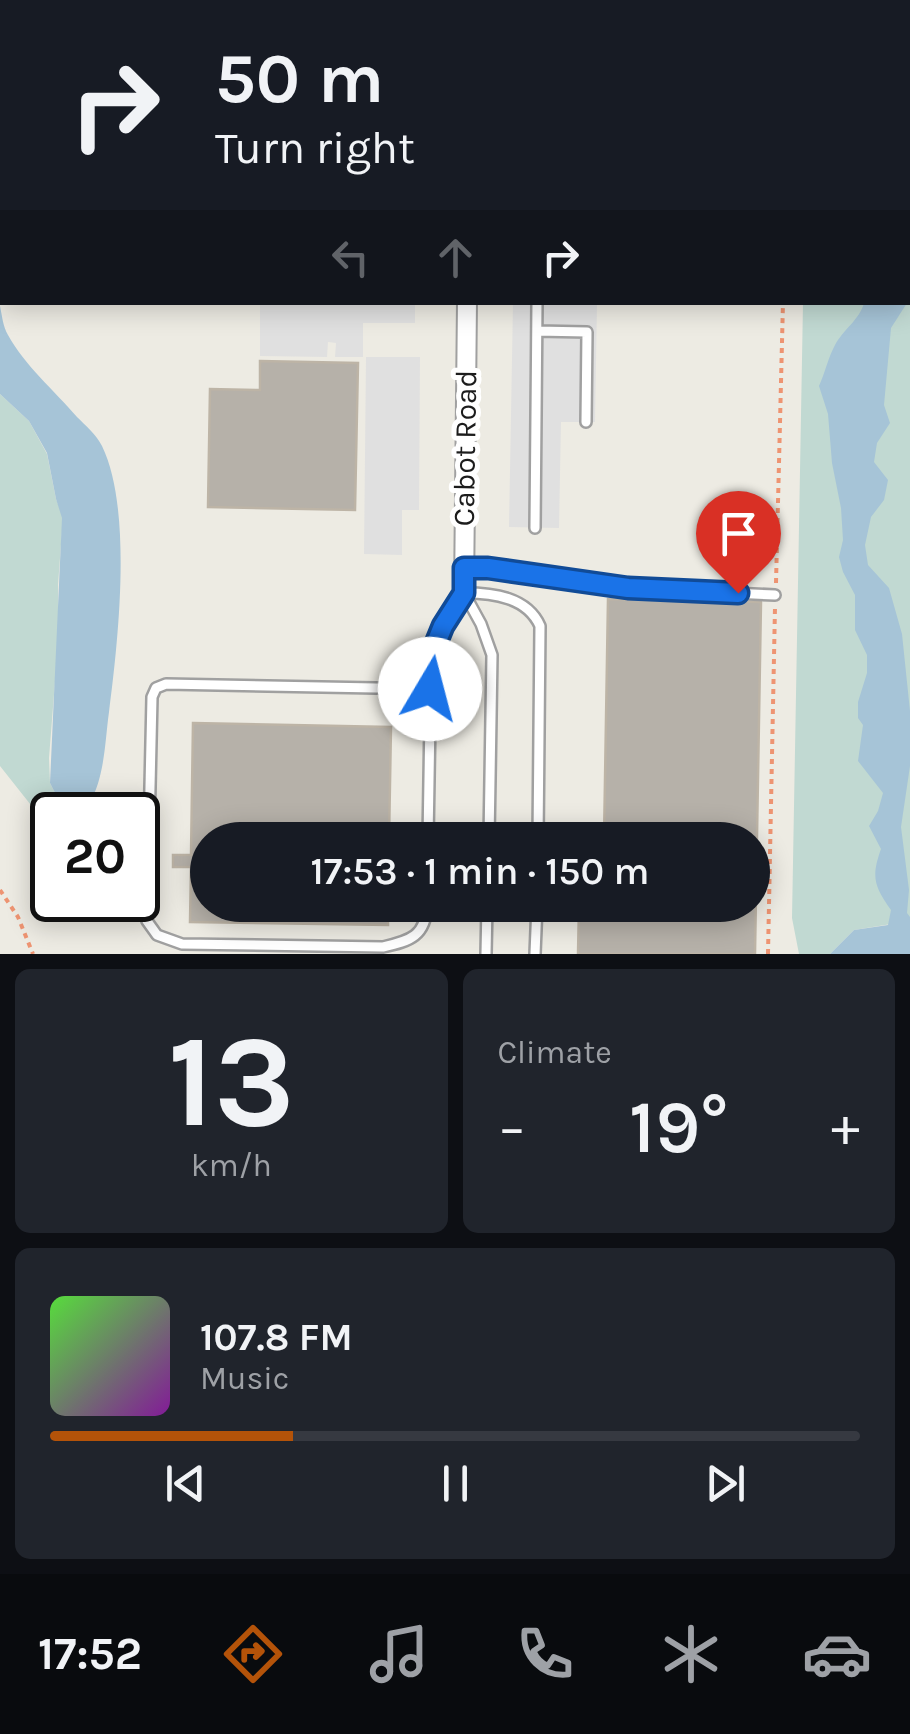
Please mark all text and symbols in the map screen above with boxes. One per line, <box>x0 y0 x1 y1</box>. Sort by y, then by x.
text: 50 m <box>215 38 384 120</box>
icon: right <box>50 40 180 170</box>
text: Turn right <box>215 122 415 174</box>
icon: left <box>323 230 378 285</box>
icon: ahead <box>428 230 483 285</box>
icon: right <box>533 230 588 285</box>
street label: Cabot Road <box>446 369 484 527</box>
pin <box>696 491 781 594</box>
icon: arrive <box>711 506 766 561</box>
position arrow <box>378 637 482 741</box>
speed limit sign: 20 <box>30 792 160 922</box>
text: 17:53 · 1 min · 150 m <box>311 849 649 894</box>
text: 13 <box>168 1006 295 1158</box>
text: Climate <box>498 1034 612 1071</box>
text: 19° <box>629 1083 728 1171</box>
text: − <box>498 1095 526 1159</box>
text: + <box>831 1095 860 1159</box>
text: km/h <box>191 1147 272 1184</box>
text: 107.8 FM <box>200 1315 353 1360</box>
text: Music <box>200 1360 289 1397</box>
icon: previous <box>158 1456 213 1511</box>
icon: pause <box>428 1456 483 1511</box>
icon: next <box>698 1456 753 1511</box>
icon: directions <box>218 1619 288 1689</box>
icon: music <box>364 1619 434 1689</box>
icon: phone <box>510 1619 580 1689</box>
icon: climate <box>656 1619 726 1689</box>
icon: car <box>802 1619 872 1689</box>
text: 17:52 <box>38 1628 142 1680</box>

